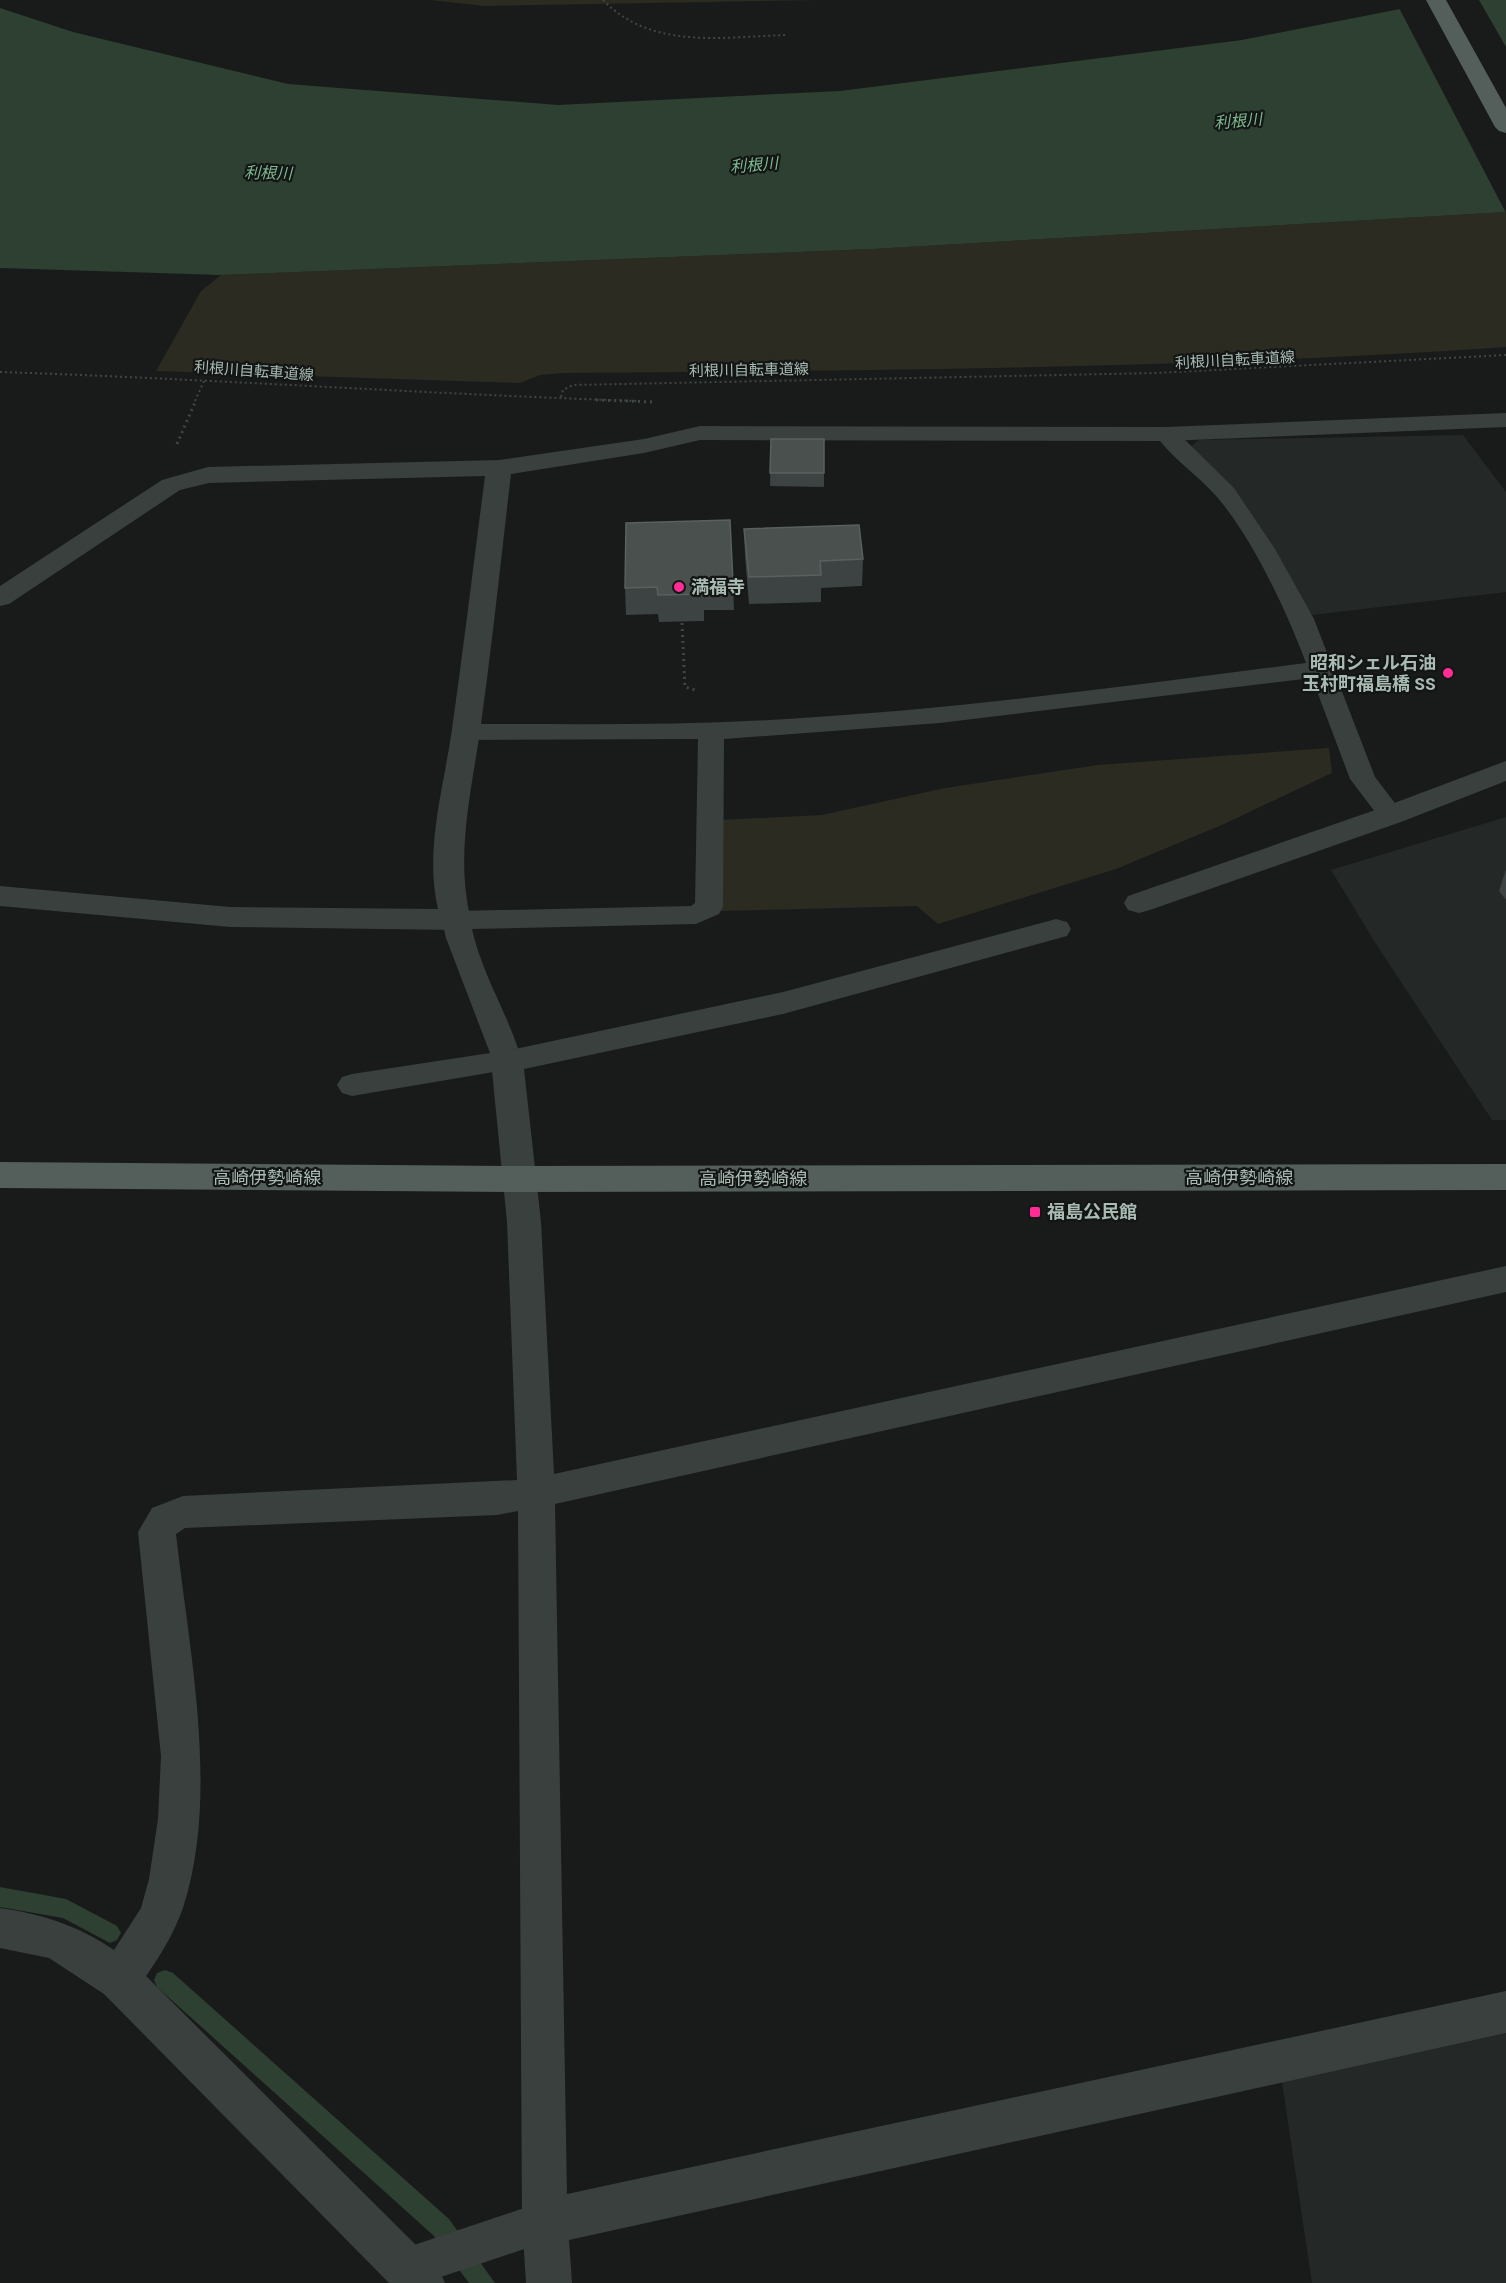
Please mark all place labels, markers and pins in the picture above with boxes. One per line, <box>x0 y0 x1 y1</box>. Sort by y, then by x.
place label: 満福寺 <box>691 575 745 599</box>
marker: 満福寺 <box>672 580 686 594</box>
place label: 昭和シェル石油 玉村町福島橋 SS <box>1302 651 1436 696</box>
marker: 昭和シェル石油 玉村町福島橋 SS <box>1441 666 1455 680</box>
place label: 福島公民館 <box>1047 1200 1137 1224</box>
marker: 福島公民館 <box>1028 1205 1042 1219</box>

